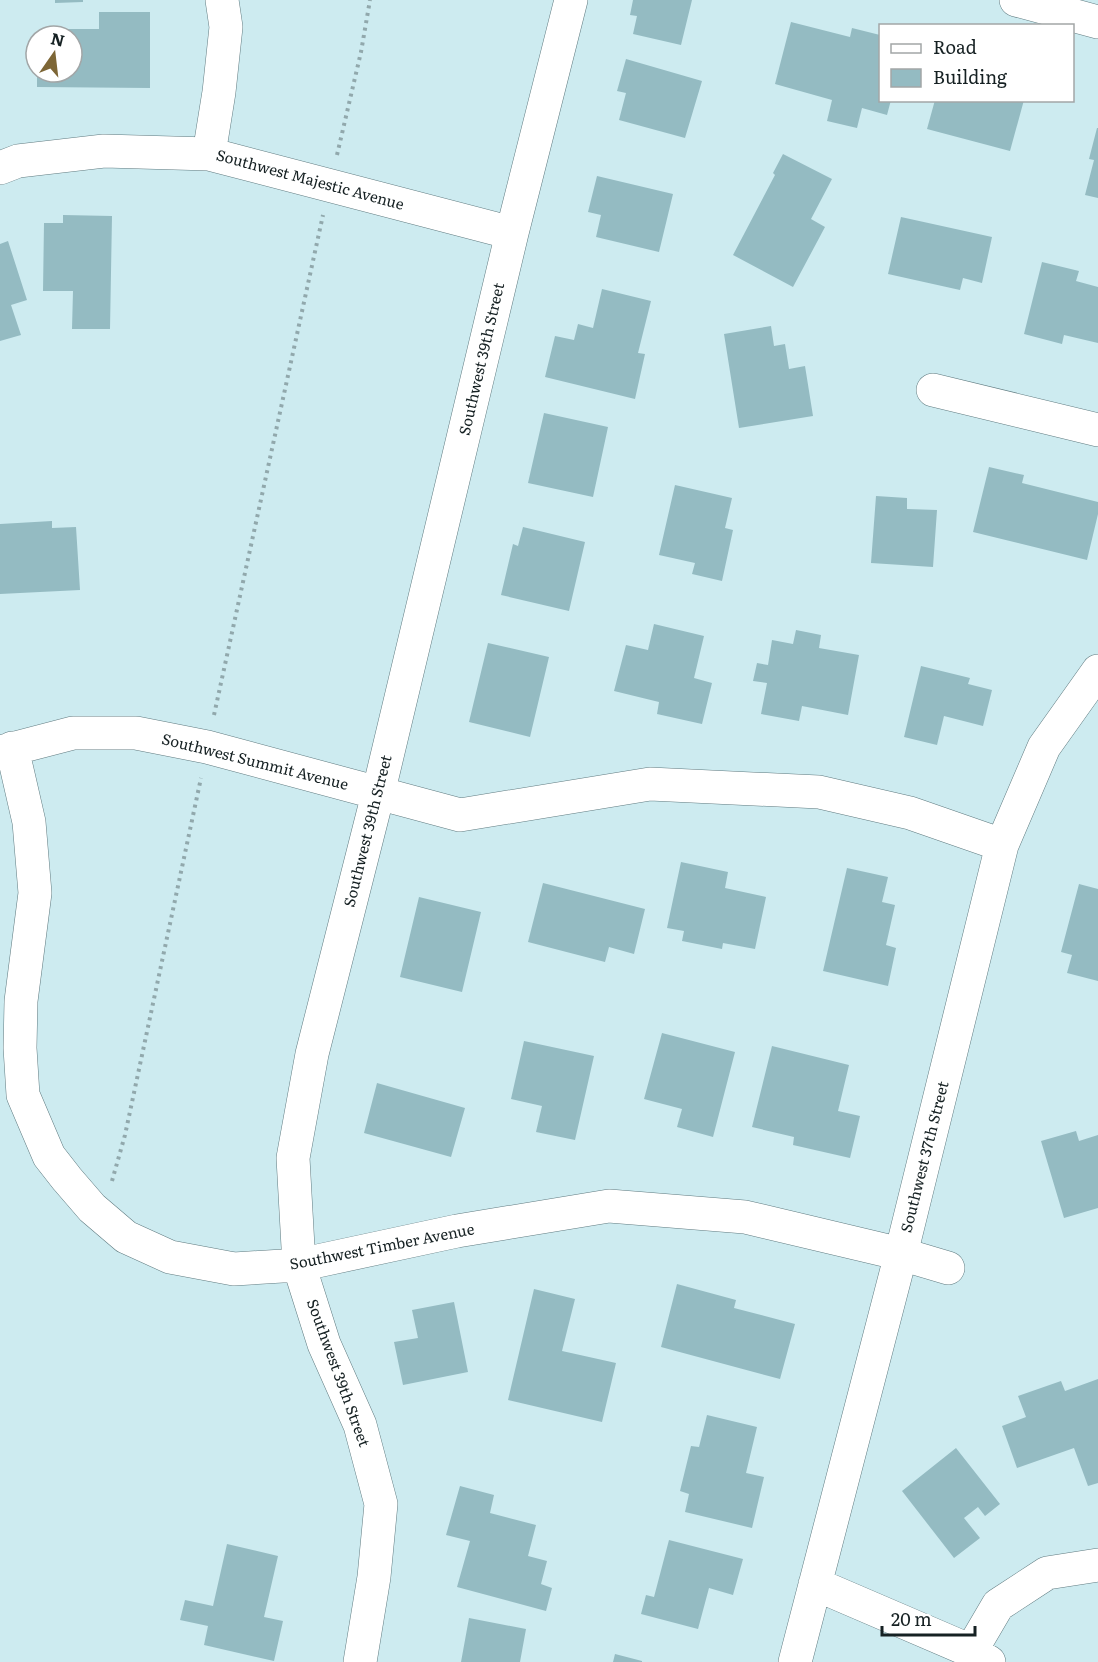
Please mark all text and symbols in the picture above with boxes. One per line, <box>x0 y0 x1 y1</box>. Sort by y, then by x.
north arrow <box>24 24 84 84</box>
legend <box>879 24 1074 102</box>
text: N <box>48 25 67 52</box>
text: Road <box>933 33 977 60</box>
text: Building <box>933 63 1008 90</box>
street label: Southwest Majestic Avenue <box>214 142 407 215</box>
street label: Southwest 39th Street <box>452 280 509 437</box>
street label: Southwest Summit Avenue <box>160 726 351 795</box>
street label: Southwest 39th Street <box>337 752 397 909</box>
street label: Southwest 37th Street <box>894 1079 953 1235</box>
street label: Southwest Timber Avenue <box>287 1216 476 1275</box>
street label: Southwest 39th Street <box>302 1295 377 1450</box>
scale bar <box>882 1599 975 1637</box>
text: 20 m <box>891 1605 932 1632</box>

